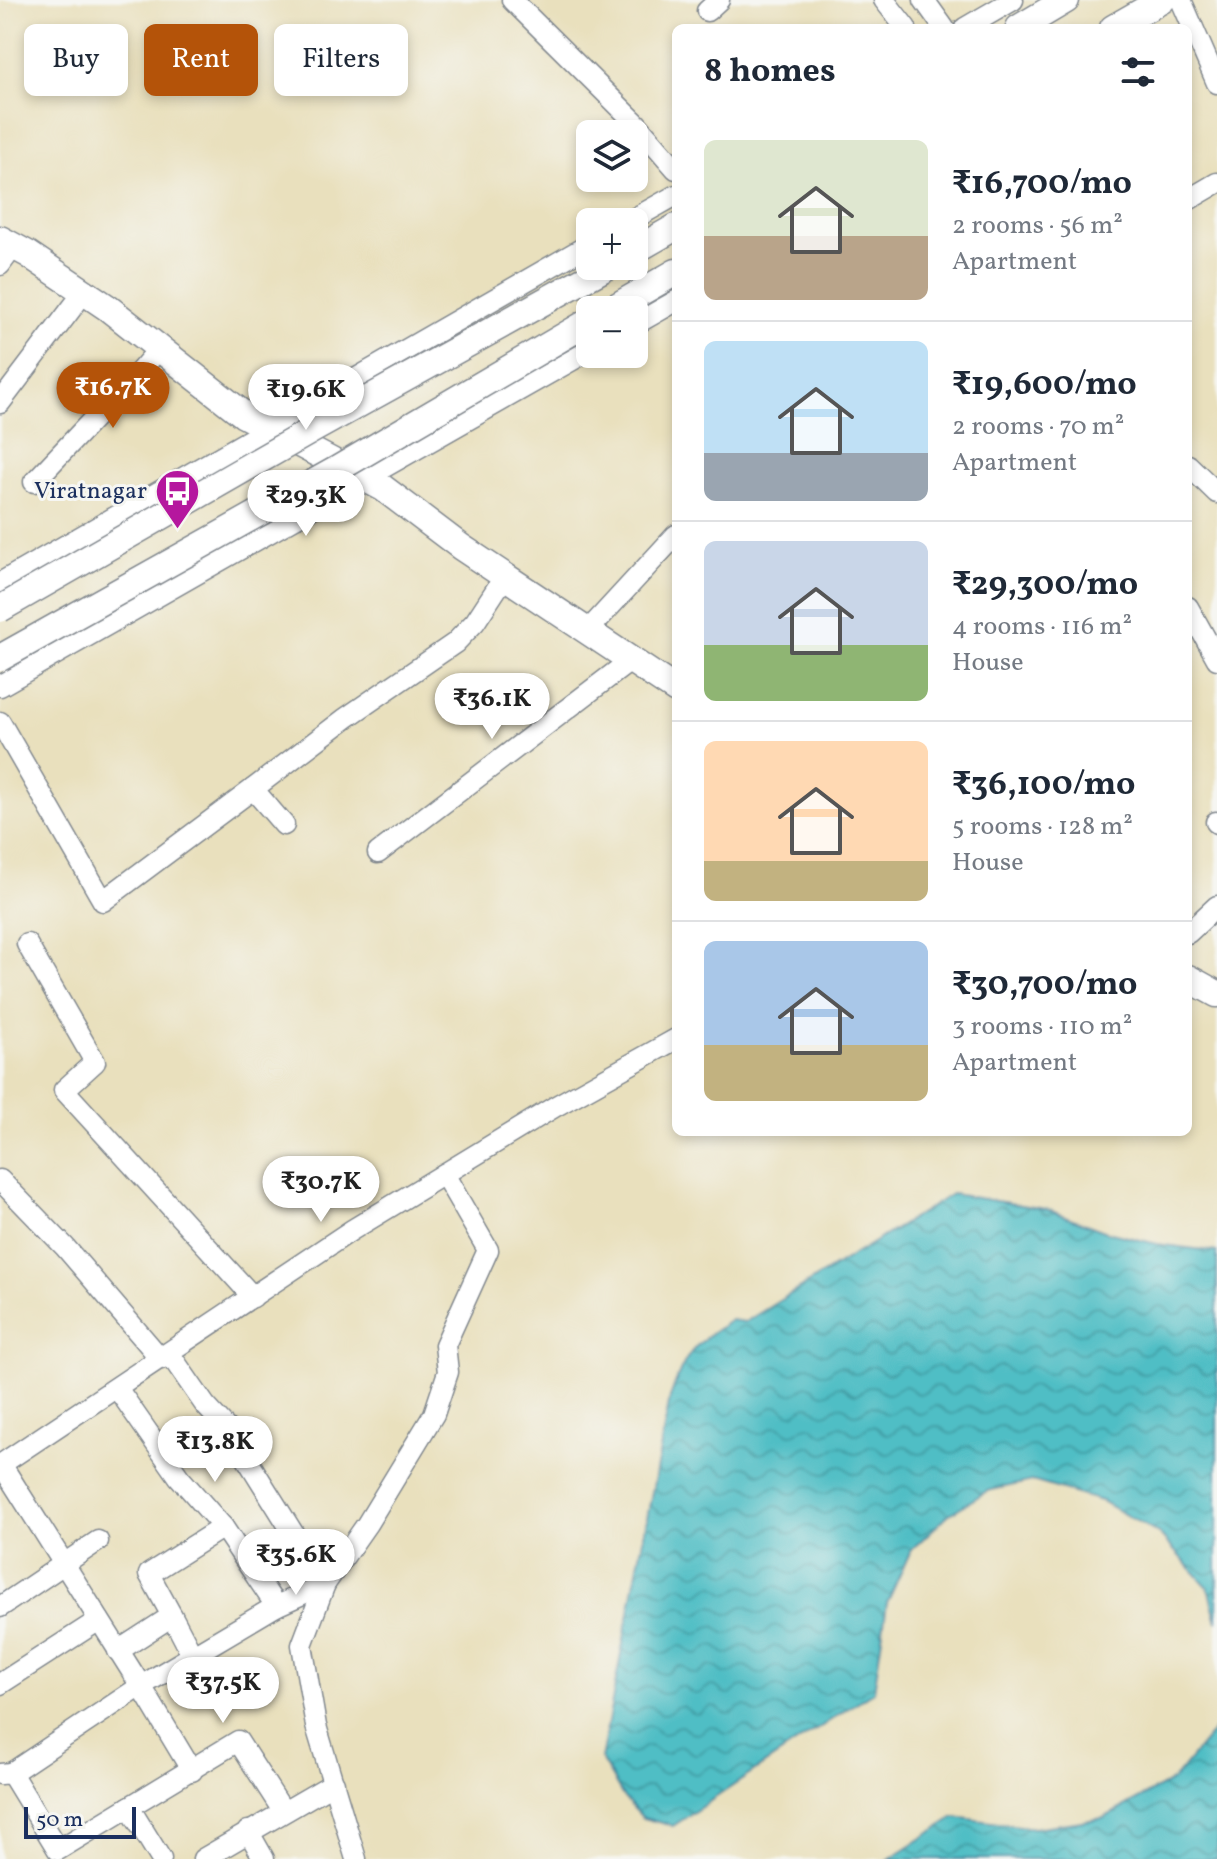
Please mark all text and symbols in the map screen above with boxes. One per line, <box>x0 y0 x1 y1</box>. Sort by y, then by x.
chip: Buy <box>24 24 128 96</box>
chip: Rent <box>144 24 258 96</box>
chip: Filters <box>274 24 408 96</box>
text: 8 homes <box>704 49 836 96</box>
icon: filters <box>1116 50 1160 94</box>
map controls <box>576 120 648 368</box>
button: layers <box>576 120 648 192</box>
text: ₹16,700/mo <box>952 161 1132 208</box>
icon: home <box>768 172 864 268</box>
button: + <box>576 208 648 280</box>
text: 2 rooms · 56 m² <box>952 208 1123 244</box>
text: Apartment <box>952 244 1077 280</box>
button: − <box>576 296 648 368</box>
pin: ₹16.7K <box>48 362 178 430</box>
text: ₹19,600/mo <box>952 362 1137 409</box>
pin: ₹19.6K <box>241 364 371 432</box>
text: ₹16.7K <box>74 370 152 406</box>
text: ₹19.6K <box>266 372 346 408</box>
icon: home <box>768 373 864 469</box>
text: 2 rooms · 70 m² <box>952 409 1124 445</box>
text: Apartment <box>952 445 1077 481</box>
bus stop icon: Viratnagar <box>154 468 202 531</box>
pin: ₹29.3K <box>241 470 371 538</box>
place label: Viratnagar <box>34 475 147 509</box>
text: ₹29.3K <box>265 478 347 514</box>
text: ₹29,300/mo <box>952 562 1138 609</box>
icon: home <box>768 573 864 669</box>
text: 4 rooms · 116 m² <box>952 609 1132 645</box>
text: House <box>952 645 1024 681</box>
pin: ₹36.1K <box>427 673 557 741</box>
text: ₹36.1K <box>453 681 531 717</box>
text: ₹36,100/mo <box>952 762 1135 809</box>
icon: home <box>768 773 864 869</box>
text: 5 rooms · 128 m² <box>952 809 1133 845</box>
text: House <box>952 845 1024 881</box>
text: ₹30,700/mo <box>952 962 1138 1009</box>
icon: home <box>768 973 864 1069</box>
text: 3 rooms · 110 m² <box>952 1009 1132 1045</box>
text: Apartment <box>952 1045 1077 1081</box>
pin: ₹30.7K <box>256 1156 386 1224</box>
text: ₹30.7K <box>280 1164 362 1200</box>
pin: ₹13.8K <box>150 1416 280 1484</box>
text: ₹13.8K <box>176 1424 254 1460</box>
pin: ₹35.6K <box>231 1529 361 1597</box>
text: ₹35.6K <box>256 1537 336 1573</box>
pin: ₹37.5K <box>158 1657 288 1725</box>
text: ₹37.5K <box>185 1665 261 1701</box>
scale bar <box>24 1803 136 1839</box>
text: 50 m <box>36 1805 83 1836</box>

